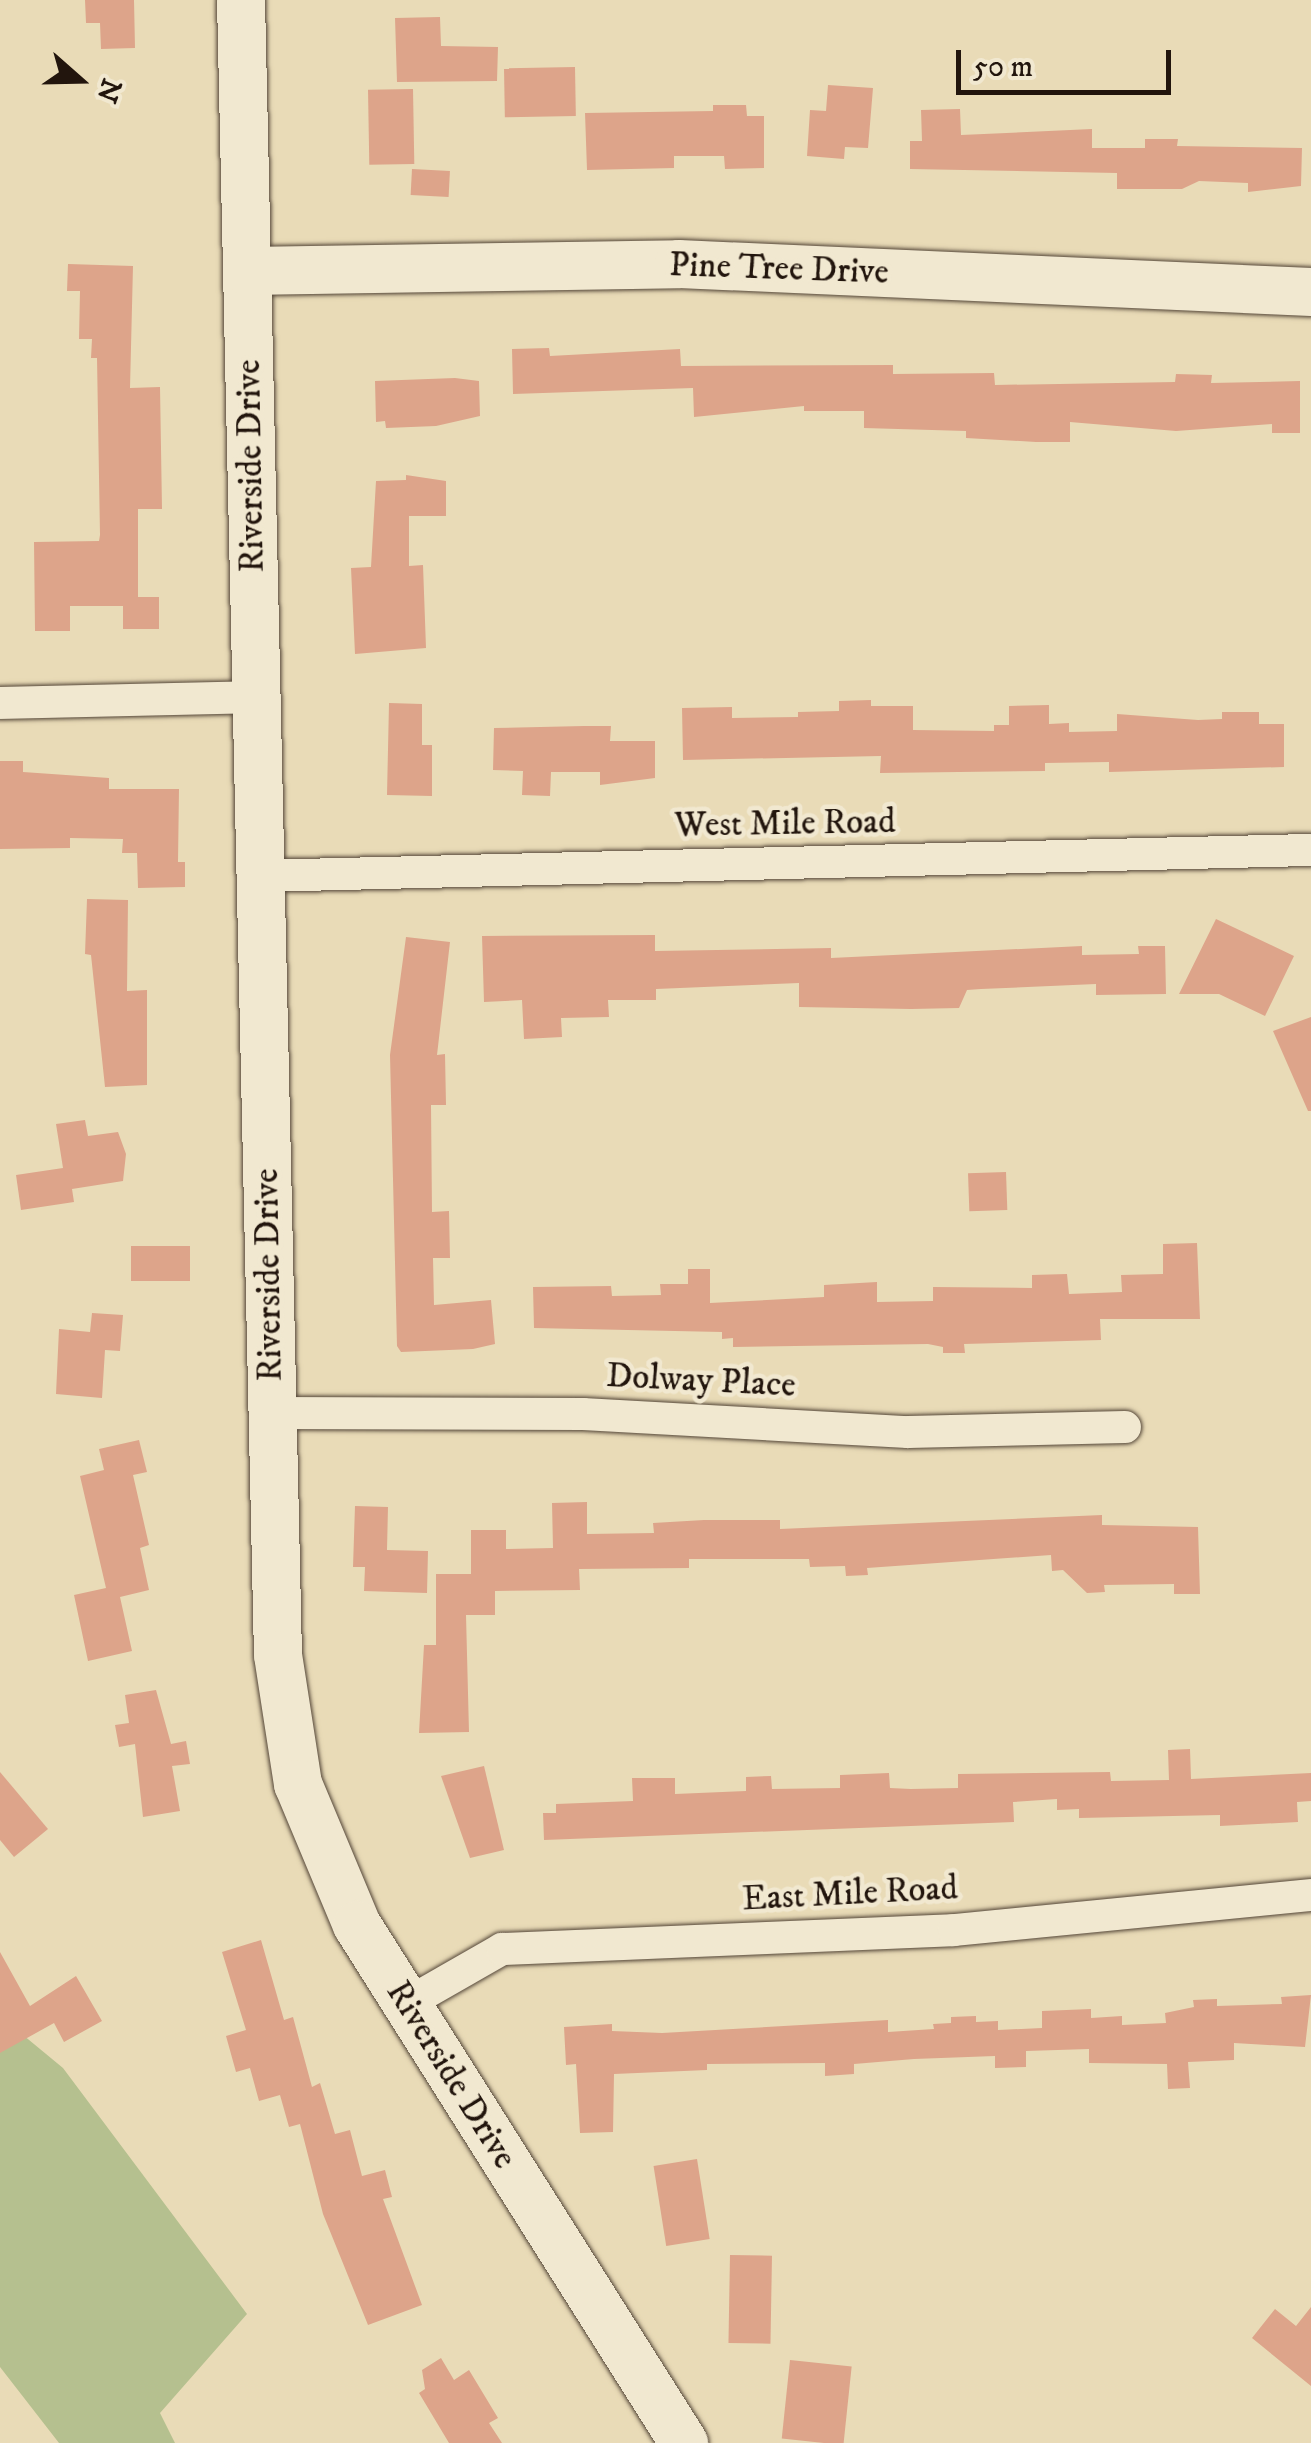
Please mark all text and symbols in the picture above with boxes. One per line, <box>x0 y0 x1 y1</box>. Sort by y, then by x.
north arrow <box>30 30 130 130</box>
scale bar <box>961 30 1176 92</box>
text: 50 m <box>973 49 1033 86</box>
text: N <box>88 74 129 107</box>
street label: Pine Tree Drive <box>668 244 890 294</box>
street label: Riverside Drive <box>228 359 274 573</box>
street label: West Mile Road <box>674 801 896 847</box>
street label: Riverside Drive <box>246 1168 292 1382</box>
street label: Dolway Place <box>605 1355 797 1407</box>
street label: East Mile Road <box>741 1867 959 1921</box>
street label: Riverside Drive <box>377 1973 525 2177</box>

